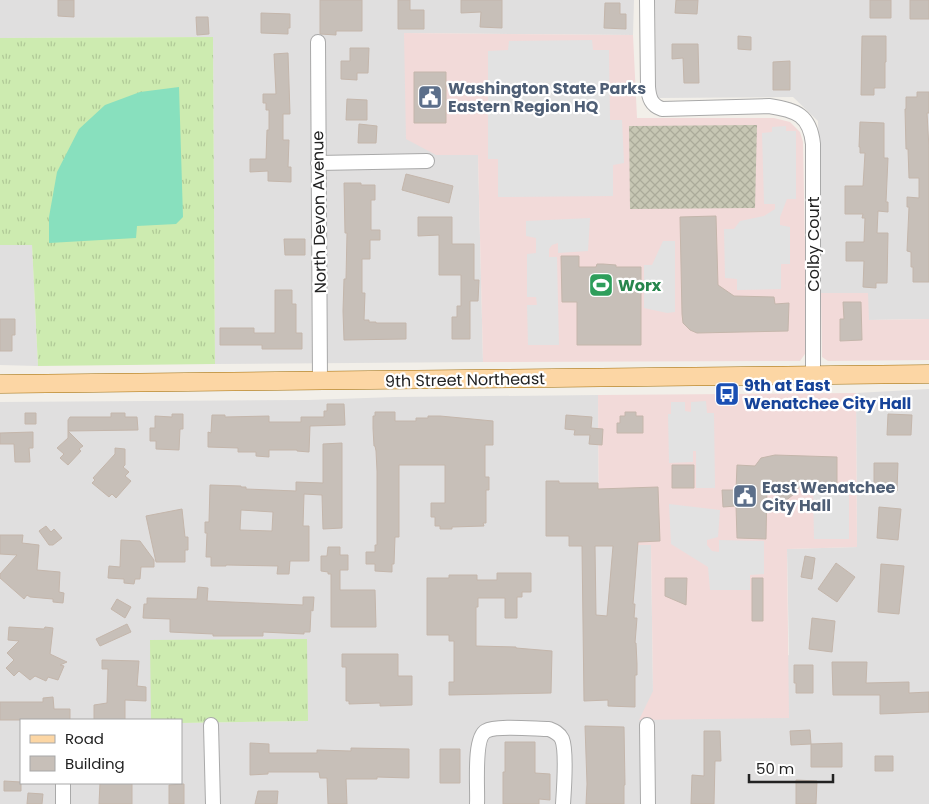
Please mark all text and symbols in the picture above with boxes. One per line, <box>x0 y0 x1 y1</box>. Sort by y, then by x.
place label: Washington State Parks Eastern Region HQ <box>448 77 646 118</box>
public building icon: Washington State Parks Eastern Region HQ <box>417 84 443 110</box>
street label: North Devon Avenue <box>306 130 332 294</box>
street label: Colby Court <box>802 196 825 292</box>
sports icon: Worx <box>588 272 614 298</box>
place label: Worx <box>618 274 662 297</box>
street label: 9th Street Northeast <box>385 367 545 393</box>
place label: 9th at East Wenatchee City Hall <box>744 374 911 415</box>
bus stop icon: 9th at East Wenatchee City Hall <box>714 381 740 407</box>
place label: East Wenatchee City Hall <box>762 476 895 517</box>
public building icon: East Wenatchee City Hall <box>732 483 758 509</box>
legend <box>20 719 182 784</box>
text: Road <box>65 728 104 749</box>
scale bar <box>749 752 833 784</box>
text: Building <box>65 753 125 774</box>
text: 50 m <box>756 758 794 779</box>

